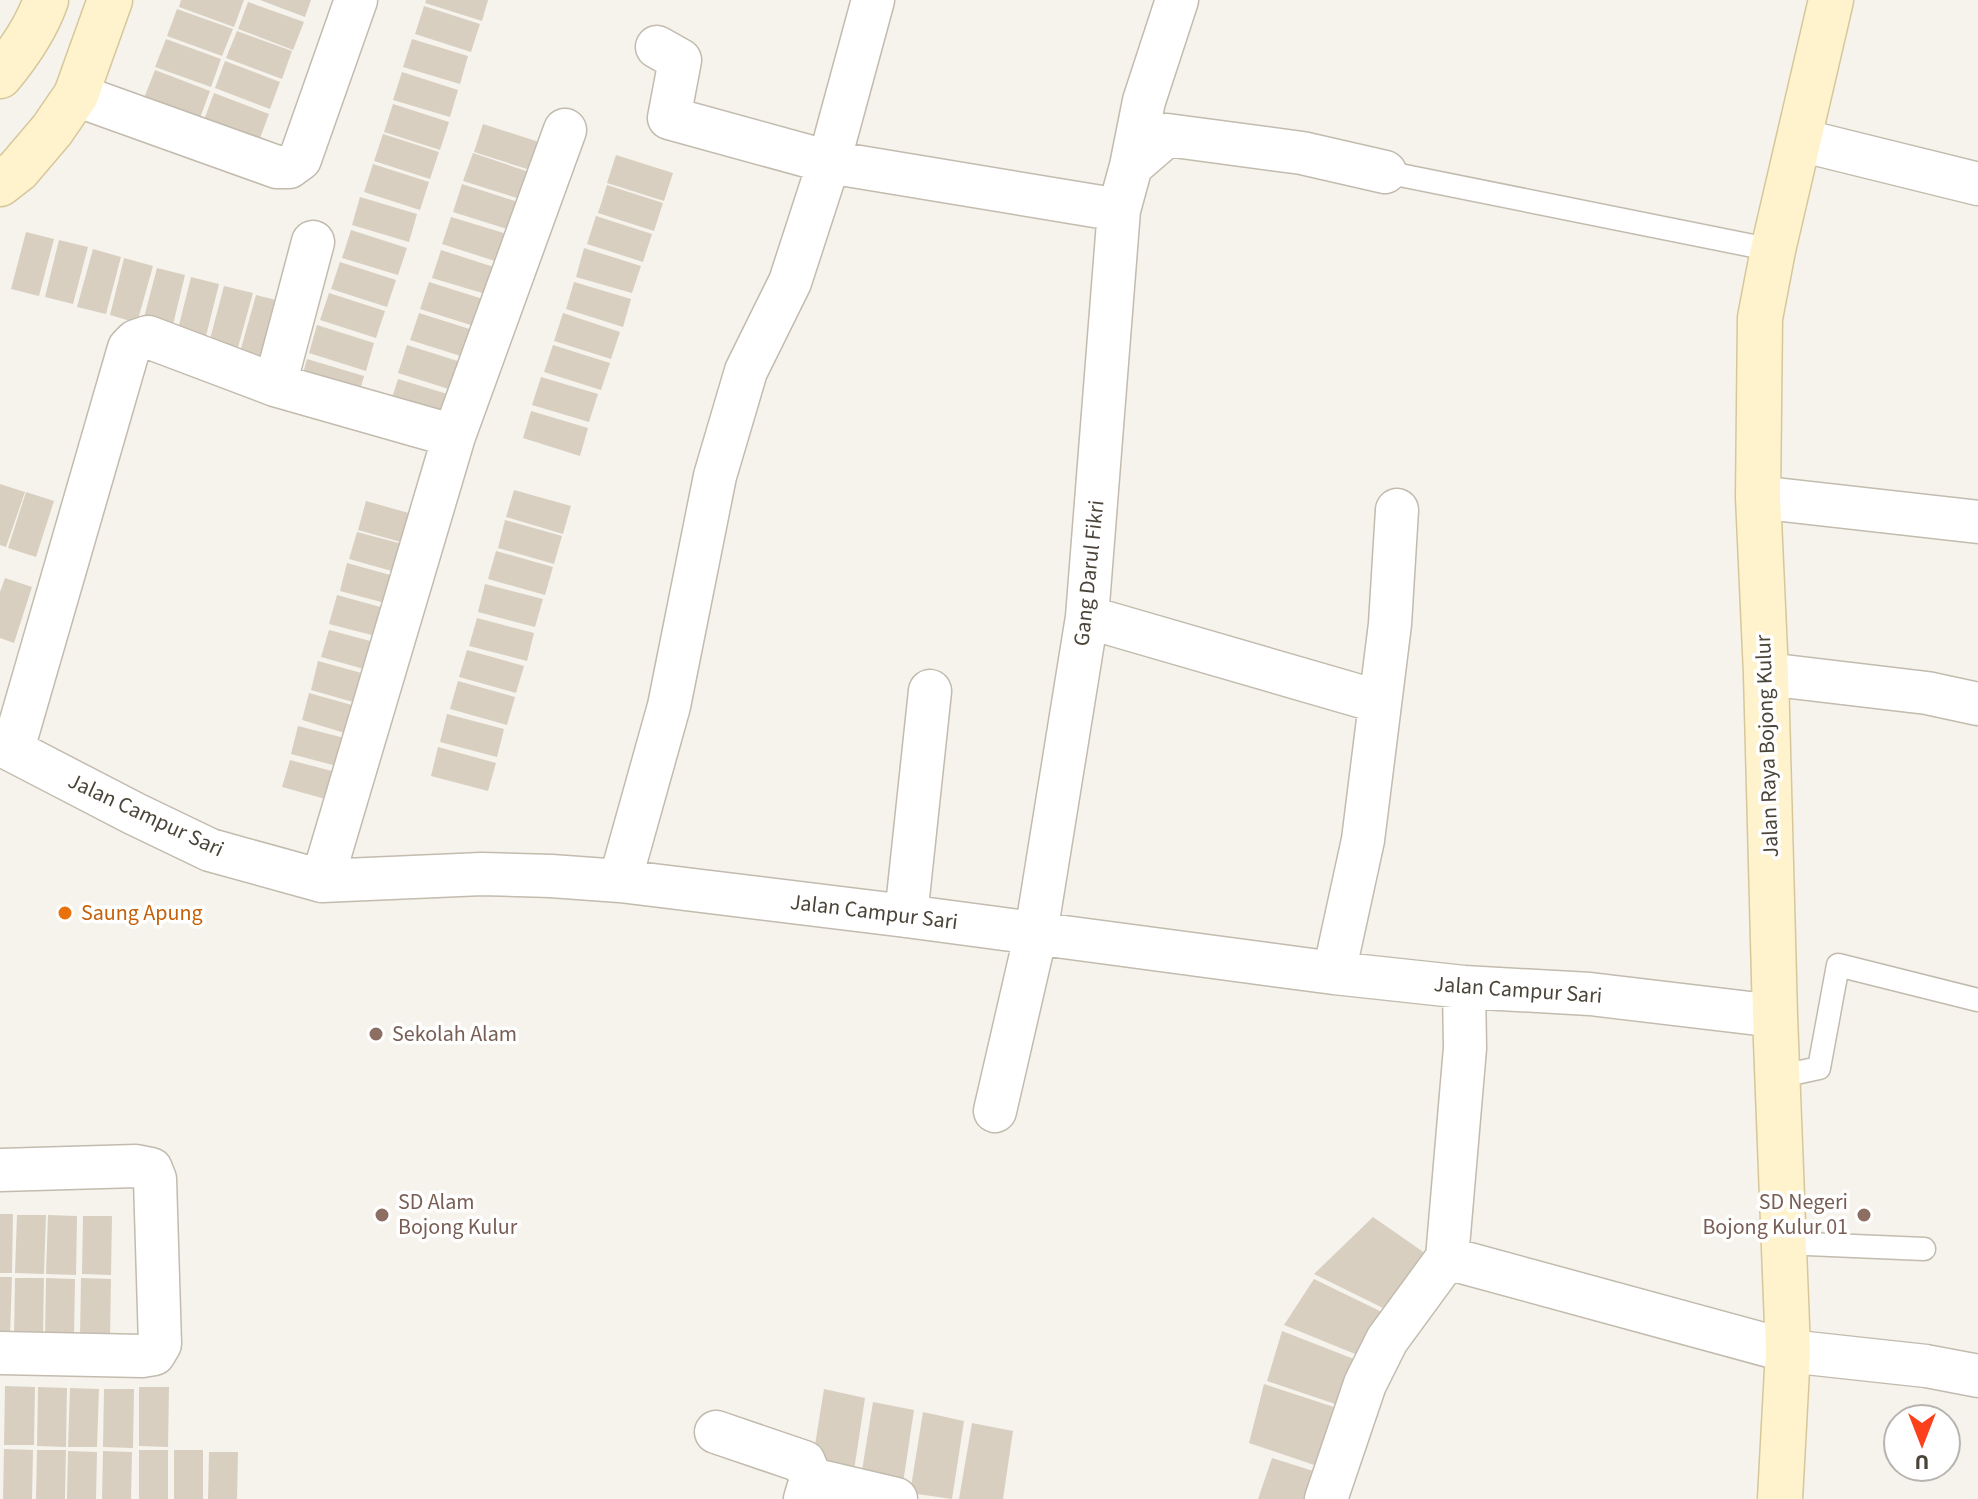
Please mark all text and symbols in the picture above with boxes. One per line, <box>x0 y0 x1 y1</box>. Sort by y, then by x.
street label: Gang Darul Fikri <box>1065 498 1113 648</box>
street label: Jalan Raya Bojong Kulur <box>1747 634 1787 858</box>
street label: Jalan Campur Sari <box>63 765 229 865</box>
street label: Jalan Campur Sari <box>788 886 960 938</box>
place label: Saung Apung <box>81 897 203 929</box>
marker: Saung Apung <box>56 904 74 922</box>
street label: Jalan Campur Sari <box>1433 968 1603 1012</box>
place label: Sekolah Alam <box>392 1018 517 1050</box>
marker: Sekolah Alam <box>367 1025 385 1043</box>
place label: SD Alam Bojong Kulur <box>398 1186 518 1243</box>
place label: SD Negeri Bojong Kulur 01 <box>1702 1186 1848 1243</box>
marker: SD Alam Bojong Kulur <box>373 1206 391 1224</box>
marker: SD Negeri Bojong Kulur 01 <box>1855 1206 1873 1224</box>
north arrow <box>1882 1403 1962 1483</box>
text: U <box>1915 1446 1929 1478</box>

